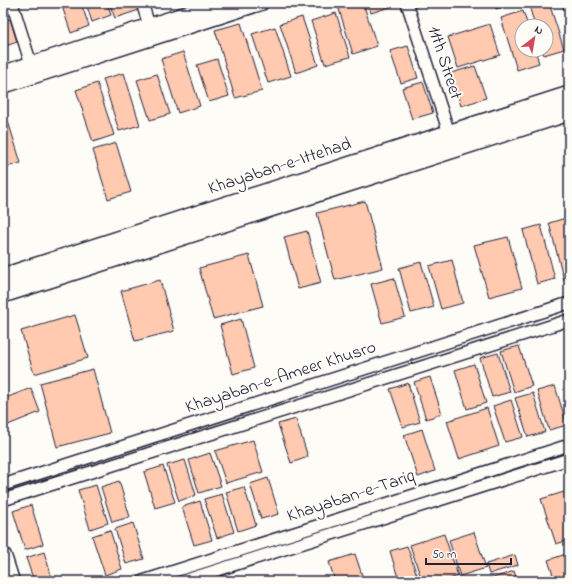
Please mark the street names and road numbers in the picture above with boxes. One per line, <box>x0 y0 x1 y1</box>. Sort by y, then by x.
street label: 11th Street <box>420 23 468 103</box>
street label: Khayaban-e-Ittehad <box>205 132 355 202</box>
street label: Khayaban-e-Ameer Khusro <box>182 335 380 421</box>
street label: Khayaban-e-Tariq <box>284 464 419 530</box>

